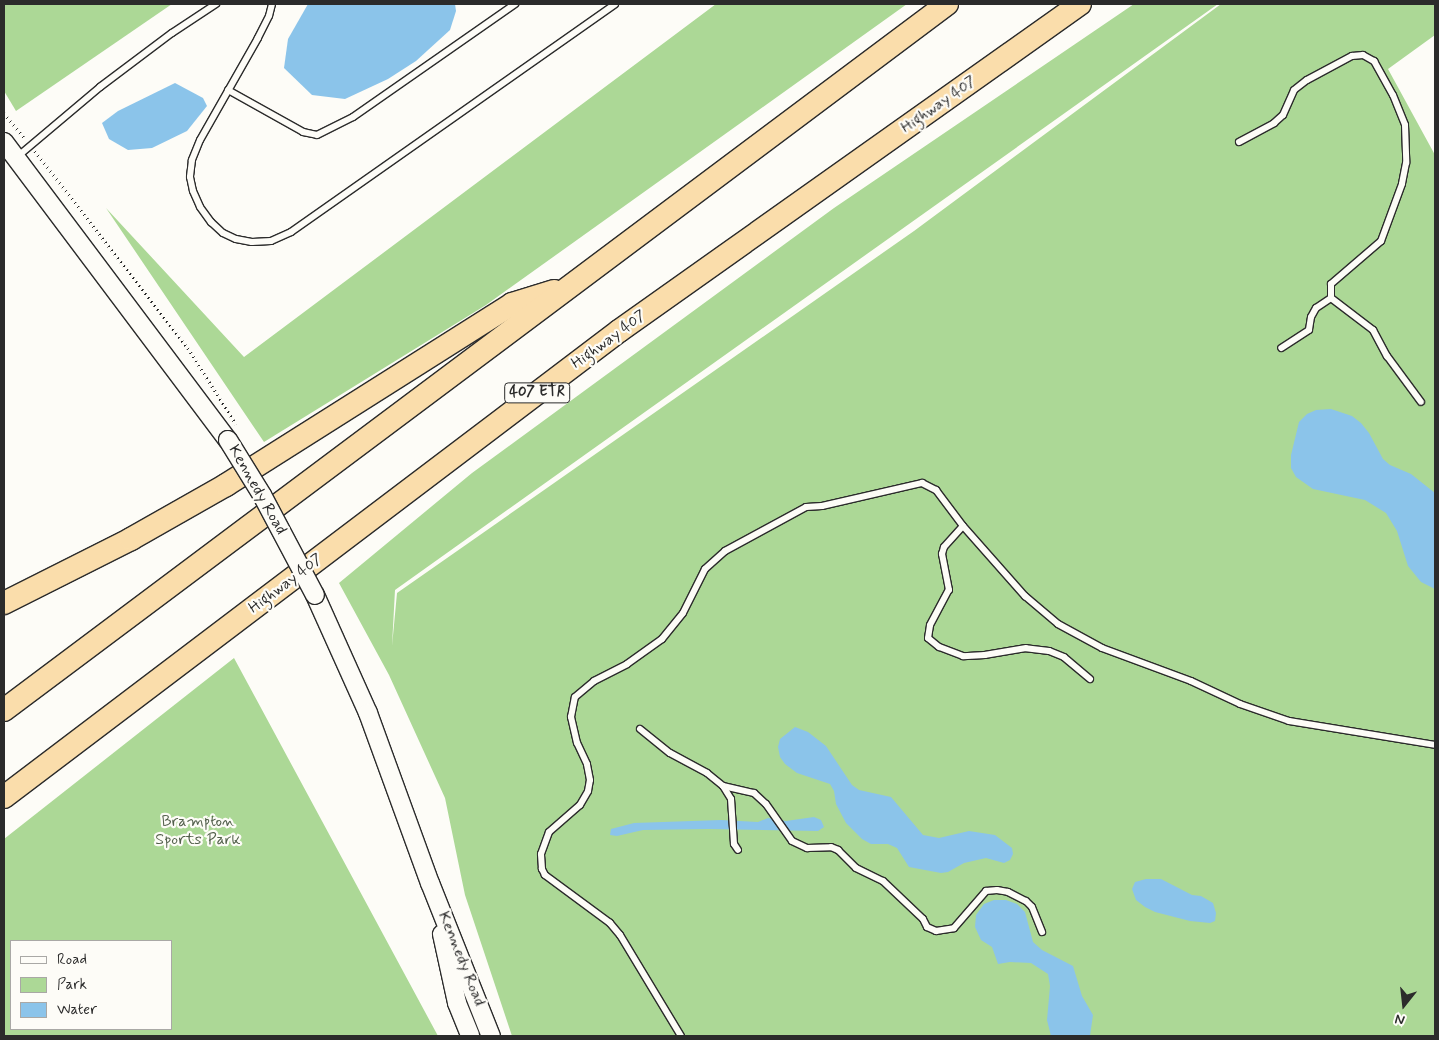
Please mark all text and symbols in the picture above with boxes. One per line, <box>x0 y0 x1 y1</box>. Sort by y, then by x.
street label: Highway 407 <box>898 72 980 138</box>
street label: Highway 407 <box>568 307 650 373</box>
road number: 407 ETR <box>503 380 571 406</box>
street label: Kennedy Road <box>224 442 290 538</box>
street label: Highway 407 <box>245 550 327 618</box>
park label: Brampton Sports Park <box>157 812 239 850</box>
street label: Kennedy Road <box>434 909 488 1009</box>
legend <box>10 940 172 1030</box>
text: Road <box>57 950 87 970</box>
text: Park <box>57 975 87 995</box>
north arrow <box>1379 980 1429 1030</box>
text: Water <box>57 1000 97 1020</box>
text: N <box>1393 1009 1407 1029</box>

